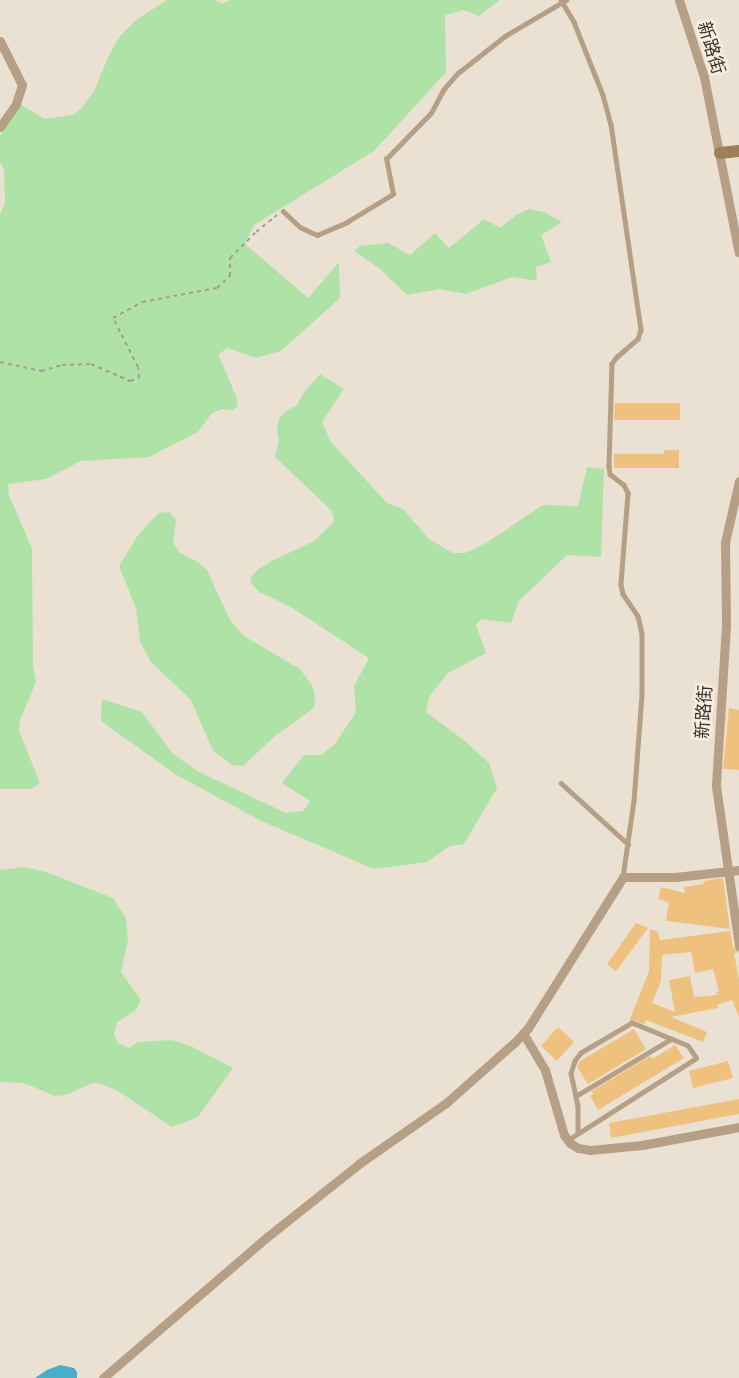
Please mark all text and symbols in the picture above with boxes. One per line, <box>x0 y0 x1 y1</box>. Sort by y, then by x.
street label: 新路街 <box>693 19 729 77</box>
street label: 新路街 <box>691 684 717 740</box>

